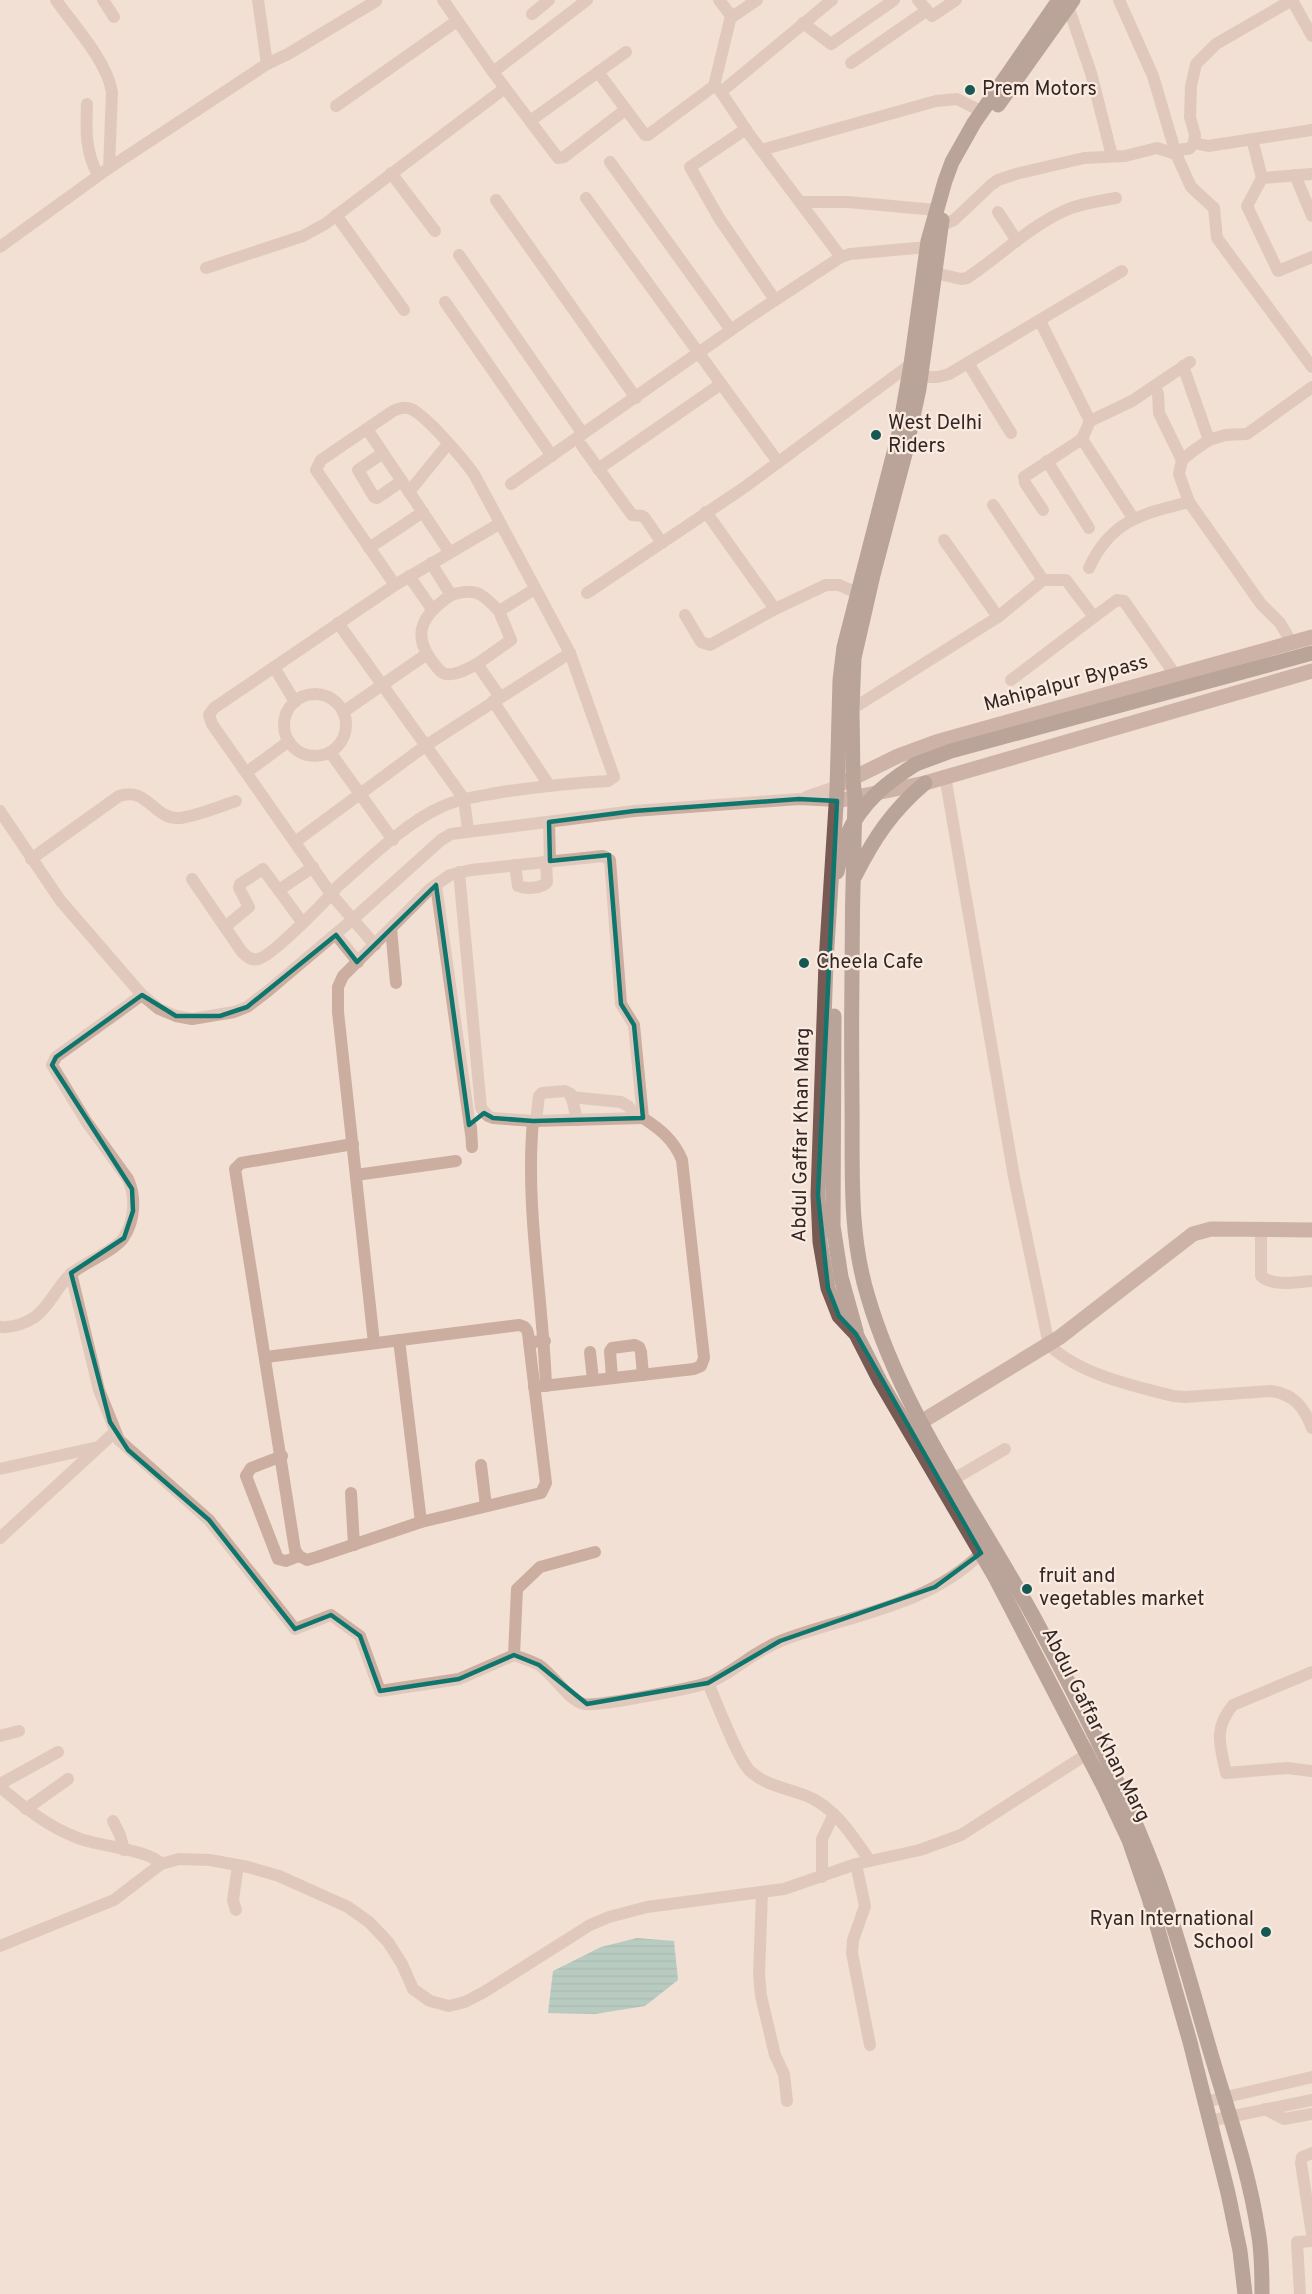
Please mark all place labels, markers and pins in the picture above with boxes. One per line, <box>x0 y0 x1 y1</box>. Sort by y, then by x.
place label: Prem Motors <box>982 77 1097 103</box>
marker: Prem Motors <box>963 83 977 97</box>
place label: West Delhi Riders <box>888 411 982 460</box>
marker: West Delhi Riders <box>869 428 883 442</box>
place label: Cheela Cafe <box>816 950 923 976</box>
marker: Cheela Cafe <box>797 956 811 970</box>
place label: fruit and vegetables market <box>1039 1564 1205 1613</box>
marker: fruit and vegetables market <box>1020 1582 1034 1596</box>
place label: Ryan International School <box>1090 1907 1254 1956</box>
marker: Ryan International School <box>1259 1925 1273 1939</box>

